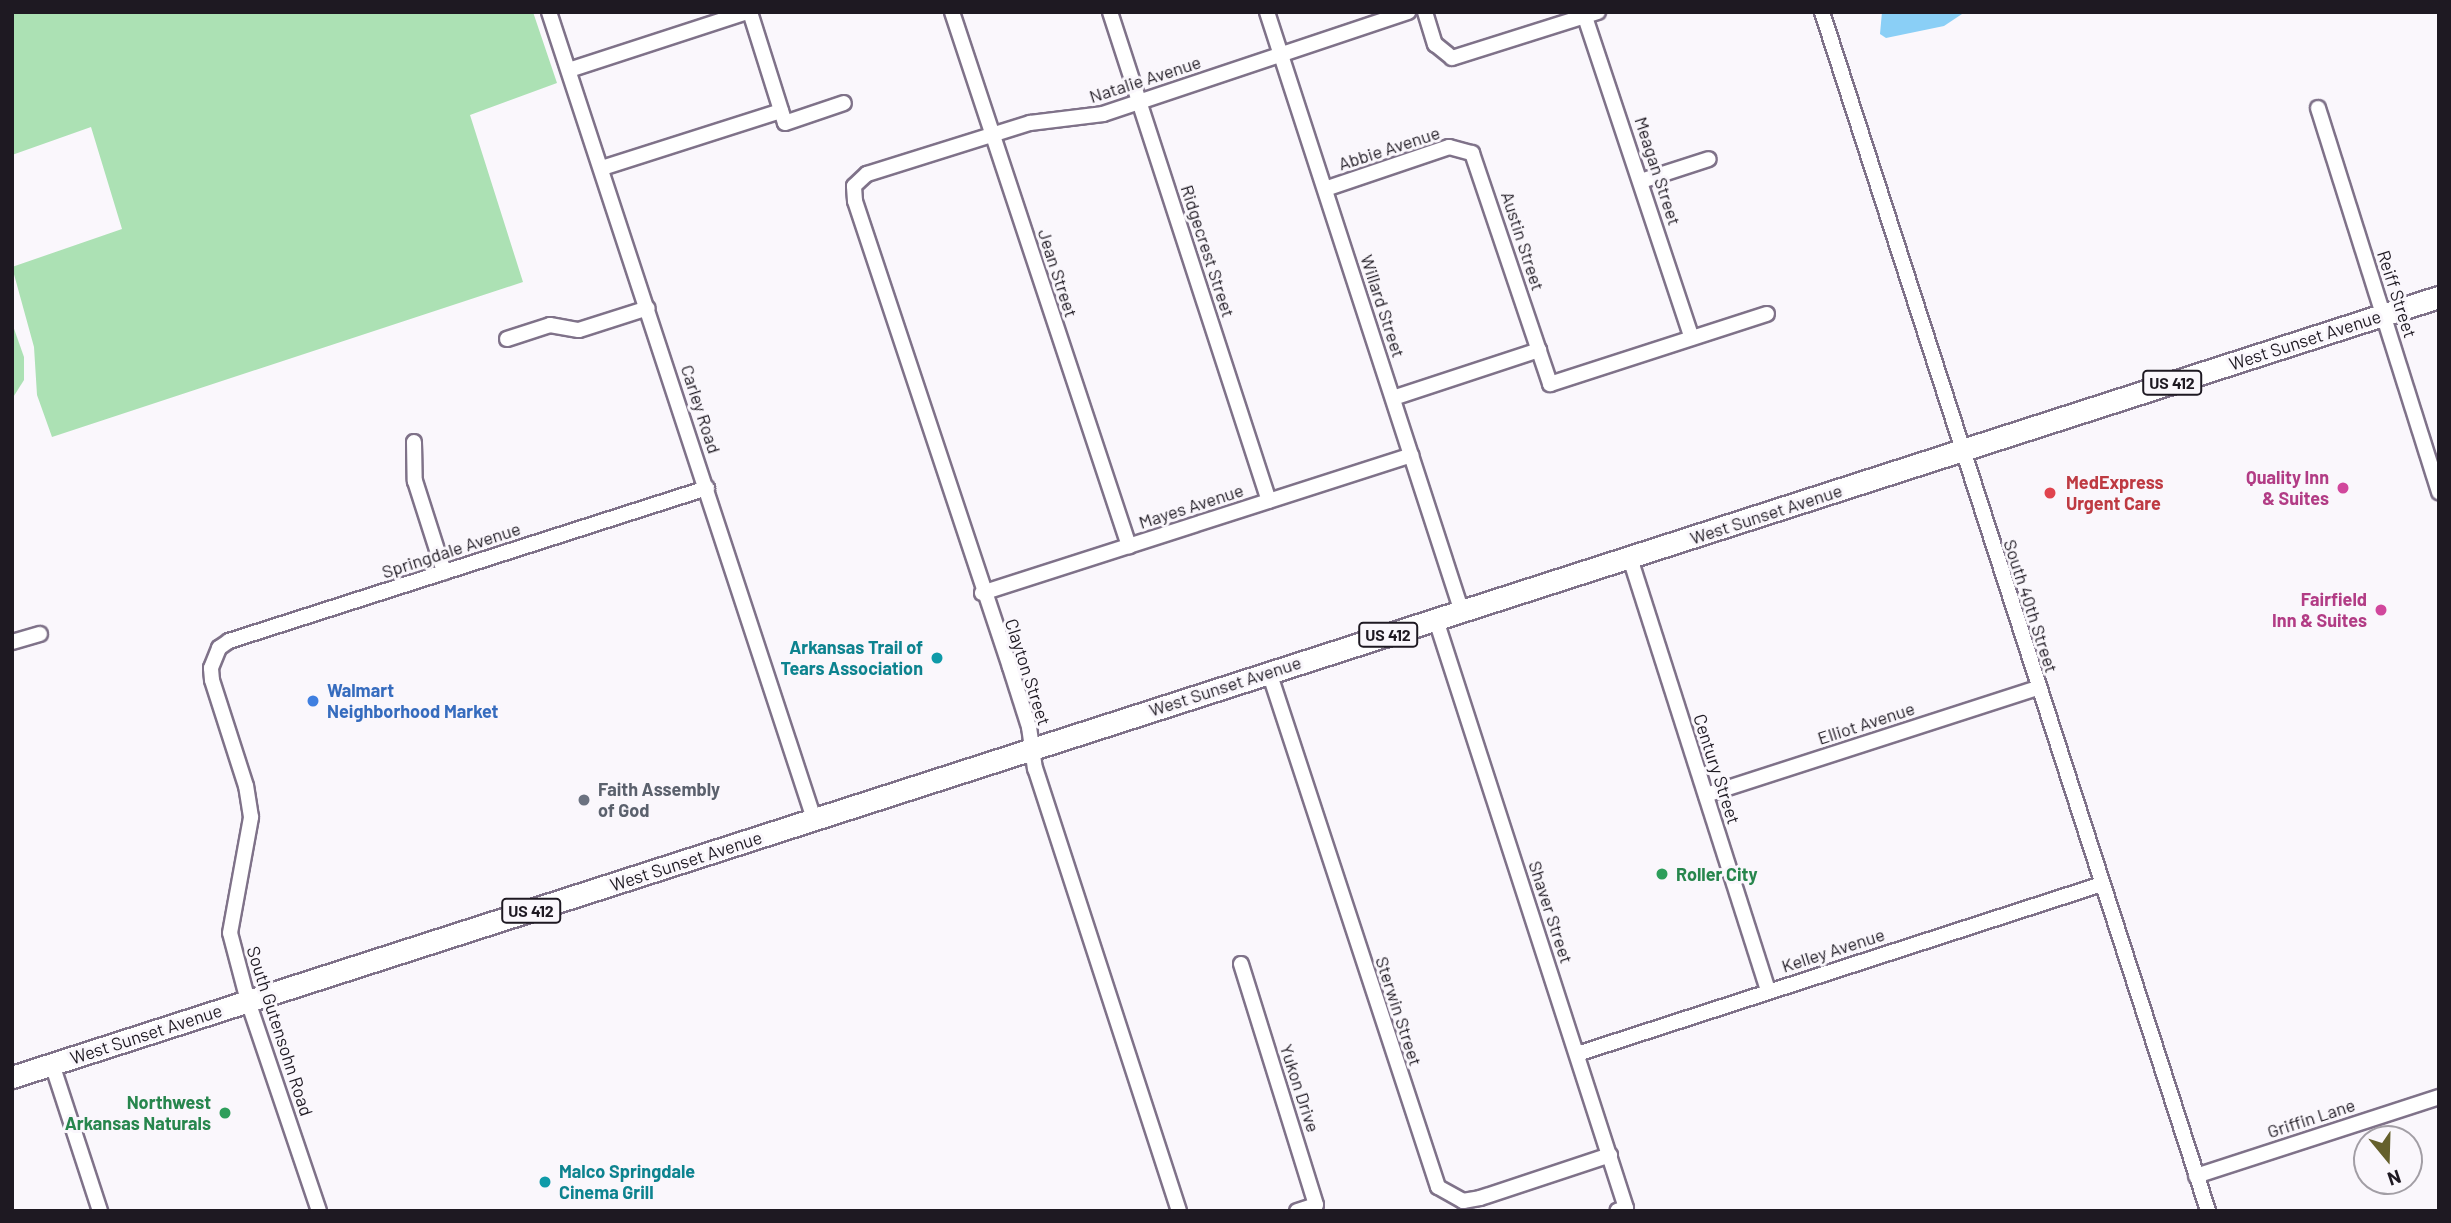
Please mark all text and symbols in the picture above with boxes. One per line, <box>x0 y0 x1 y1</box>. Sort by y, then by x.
street label: Natalie Avenue <box>1086 51 1204 107</box>
street label: Meagan Street <box>1630 114 1686 228</box>
street label: Abbie Avenue <box>1335 121 1443 175</box>
street label: Ridgecrest Street <box>1176 182 1240 320</box>
street label: Austin Street <box>1497 189 1549 293</box>
street label: Jean Street <box>1034 226 1082 320</box>
street label: Reiff Street <box>2373 248 2421 340</box>
street label: Willard Street <box>1356 252 1410 360</box>
street label: West Sunset Avenue <box>2226 305 2384 375</box>
street label: Carley Road <box>677 362 725 456</box>
road number: US 412 <box>2140 370 2204 396</box>
place label: Quality Inn & Suites <box>2246 467 2329 510</box>
place label: MedExpress Urgent Care <box>2066 472 2164 514</box>
street label: Mayes Avenue <box>1136 479 1246 533</box>
street label: West Sunset Avenue <box>1687 479 1845 549</box>
marker: Quality Inn & Suites <box>2335 480 2351 496</box>
marker: MedExpress Urgent Care <box>2040 483 2060 503</box>
street label: Springdale Avenue <box>379 517 523 583</box>
street label: South 40th Street <box>1999 537 2063 675</box>
place label: Fairfield Inn & Suites <box>2272 589 2367 632</box>
marker: Fairfield Inn & Suites <box>2373 602 2389 618</box>
street label: Clayton Street <box>1001 616 1055 728</box>
road number: US 412 <box>1356 622 1420 648</box>
place label: Arkansas Trail of Tears Association <box>780 637 923 680</box>
marker: Arkansas Trail of Tears Association <box>929 650 945 666</box>
street label: West Sunset Avenue <box>1146 651 1304 721</box>
place label: Walmart Neighborhood Market <box>327 680 498 722</box>
marker: Walmart Neighborhood Market <box>305 693 321 709</box>
street label: Elliot Avenue <box>1815 697 1917 749</box>
street label: Century Street <box>1689 711 1745 827</box>
place label: Faith Assembly of God <box>598 779 720 822</box>
marker: Faith Assembly of God <box>576 792 592 808</box>
street label: West Sunset Avenue <box>607 826 765 896</box>
street label: Shaver Street <box>1524 858 1578 966</box>
place label: Roller City <box>1676 863 1758 885</box>
marker: Roller City <box>1654 866 1670 882</box>
road number: US 412 <box>500 898 562 923</box>
street label: Kelley Avenue <box>1779 923 1887 977</box>
street label: South Gutensohn Road <box>242 943 318 1119</box>
street label: Sterwin Street <box>1371 954 1427 1068</box>
street label: West Sunset Avenue <box>67 999 225 1069</box>
street label: Yukon Drive <box>1276 1041 1324 1135</box>
place label: Northwest Arkansas Naturals <box>65 1092 211 1134</box>
street label: Griffin Lane <box>2264 1094 2358 1142</box>
marker: Northwest Arkansas Naturals <box>217 1105 233 1121</box>
north arrow <box>2353 1125 2423 1195</box>
place label: Malco Springdale Cinema Grill <box>559 1161 695 1204</box>
text: N <box>2385 1166 2404 1191</box>
marker: Malco Springdale Cinema Grill <box>537 1174 553 1190</box>

